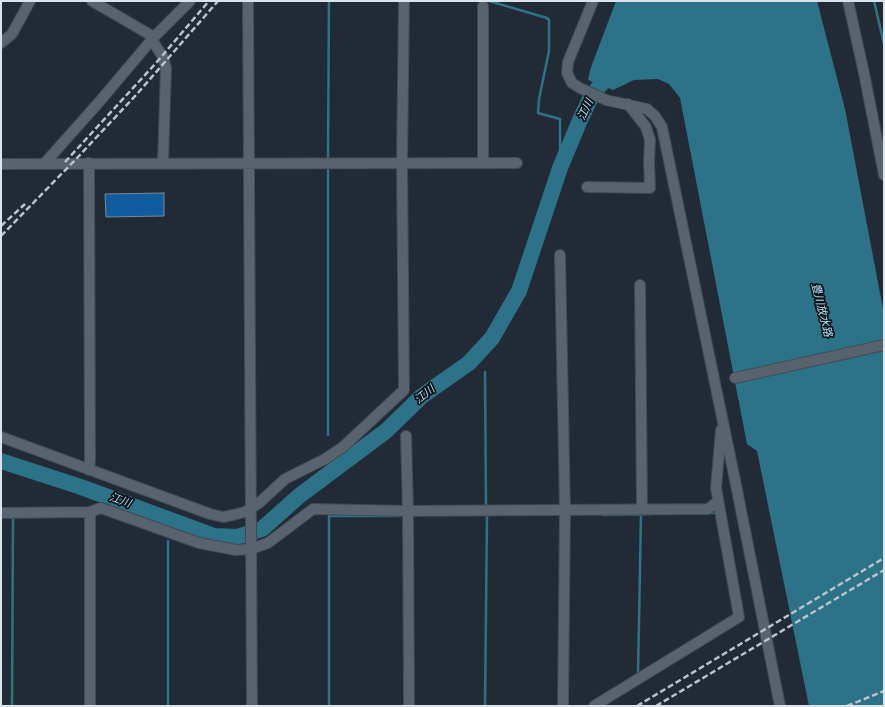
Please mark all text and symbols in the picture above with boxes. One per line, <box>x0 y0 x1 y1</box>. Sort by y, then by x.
water label: 江川 <box>575 97 597 123</box>
water label: 豊川放水路 <box>808 282 834 338</box>
water label: 江川 <box>412 383 438 407</box>
water label: 江川 <box>107 491 133 511</box>

